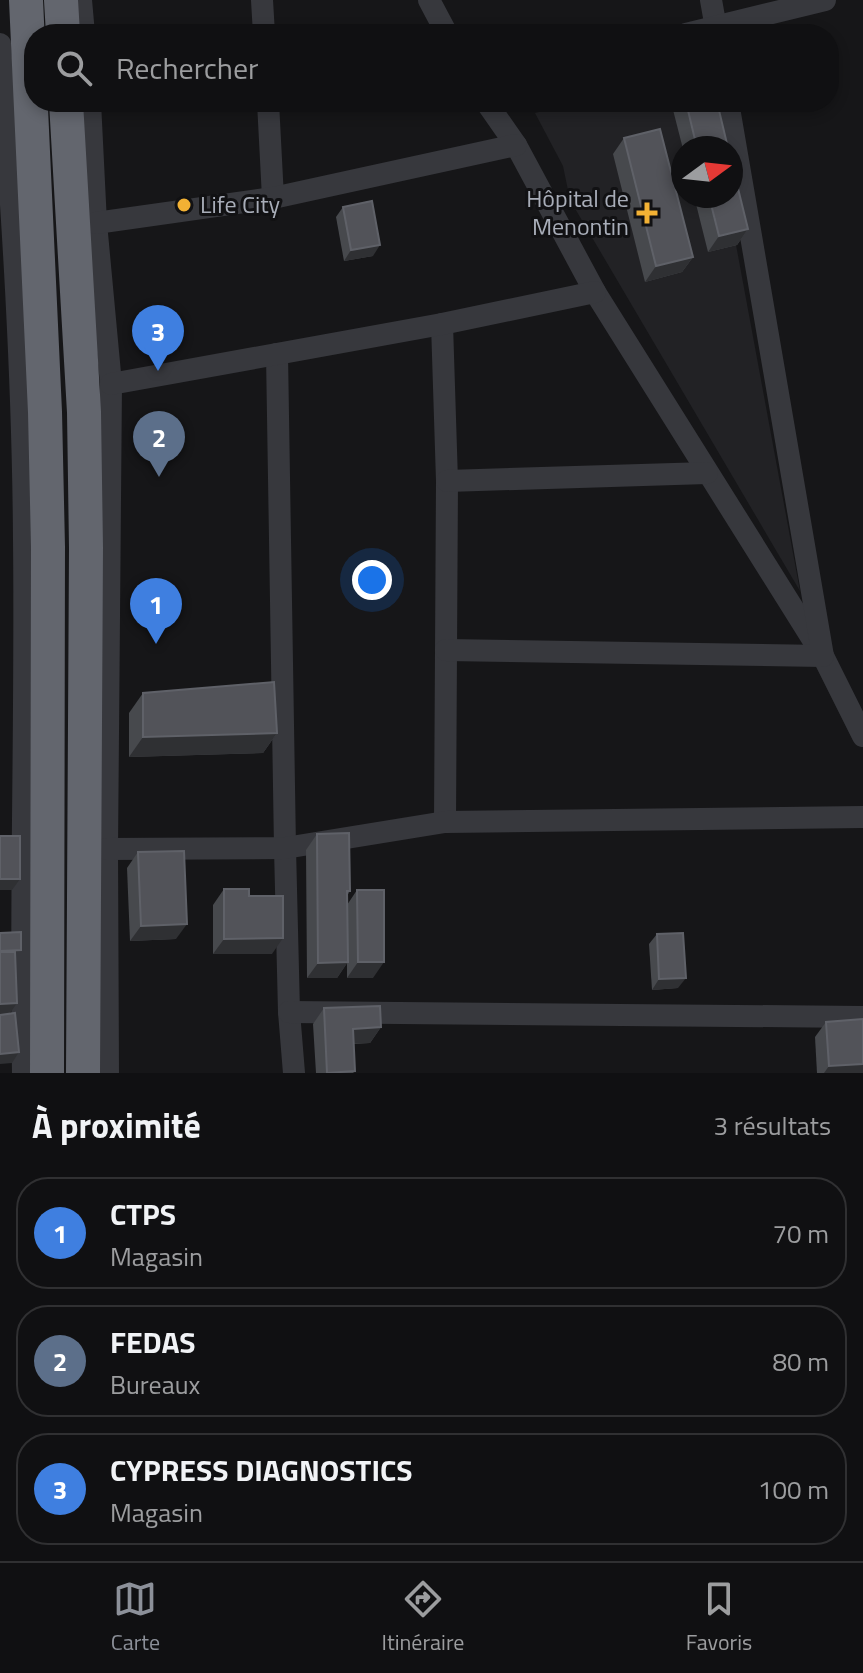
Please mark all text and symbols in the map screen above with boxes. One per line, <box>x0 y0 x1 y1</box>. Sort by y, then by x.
search box <box>24 24 839 112</box>
text: Rechercher <box>116 45 259 91</box>
icon: search <box>52 46 96 90</box>
north arrow <box>671 136 743 208</box>
place label: Hôpital de Menontin <box>526 180 629 244</box>
place label: Life City <box>200 186 281 222</box>
marker: Life City <box>175 196 193 214</box>
marker: Hôpital de Menontin <box>636 202 658 224</box>
pin: 3 <box>132 305 184 371</box>
pin: 2 <box>133 411 185 477</box>
your location <box>352 560 392 600</box>
pin: 1 <box>130 578 182 644</box>
text: À proximité <box>32 1099 201 1151</box>
text: 3 résultats <box>714 1106 831 1145</box>
text: CTPS <box>110 1191 176 1237</box>
text: 1 <box>53 1214 67 1253</box>
text: 70 m <box>772 1214 829 1253</box>
text: Magasin <box>110 1237 203 1276</box>
text: FEDAS <box>110 1319 196 1365</box>
text: 2 <box>53 1342 67 1381</box>
text: 80 m <box>772 1342 829 1381</box>
text: Bureaux <box>110 1365 200 1404</box>
text: CYPRESS DIAGNOSTICS <box>110 1447 413 1493</box>
text: 3 <box>53 1470 67 1509</box>
text: 100 m <box>758 1470 829 1509</box>
text: Magasin <box>110 1493 203 1532</box>
tab: Carte <box>111 1577 160 1659</box>
tab: Itinéraire <box>382 1577 464 1659</box>
tab: Favoris <box>686 1577 752 1659</box>

